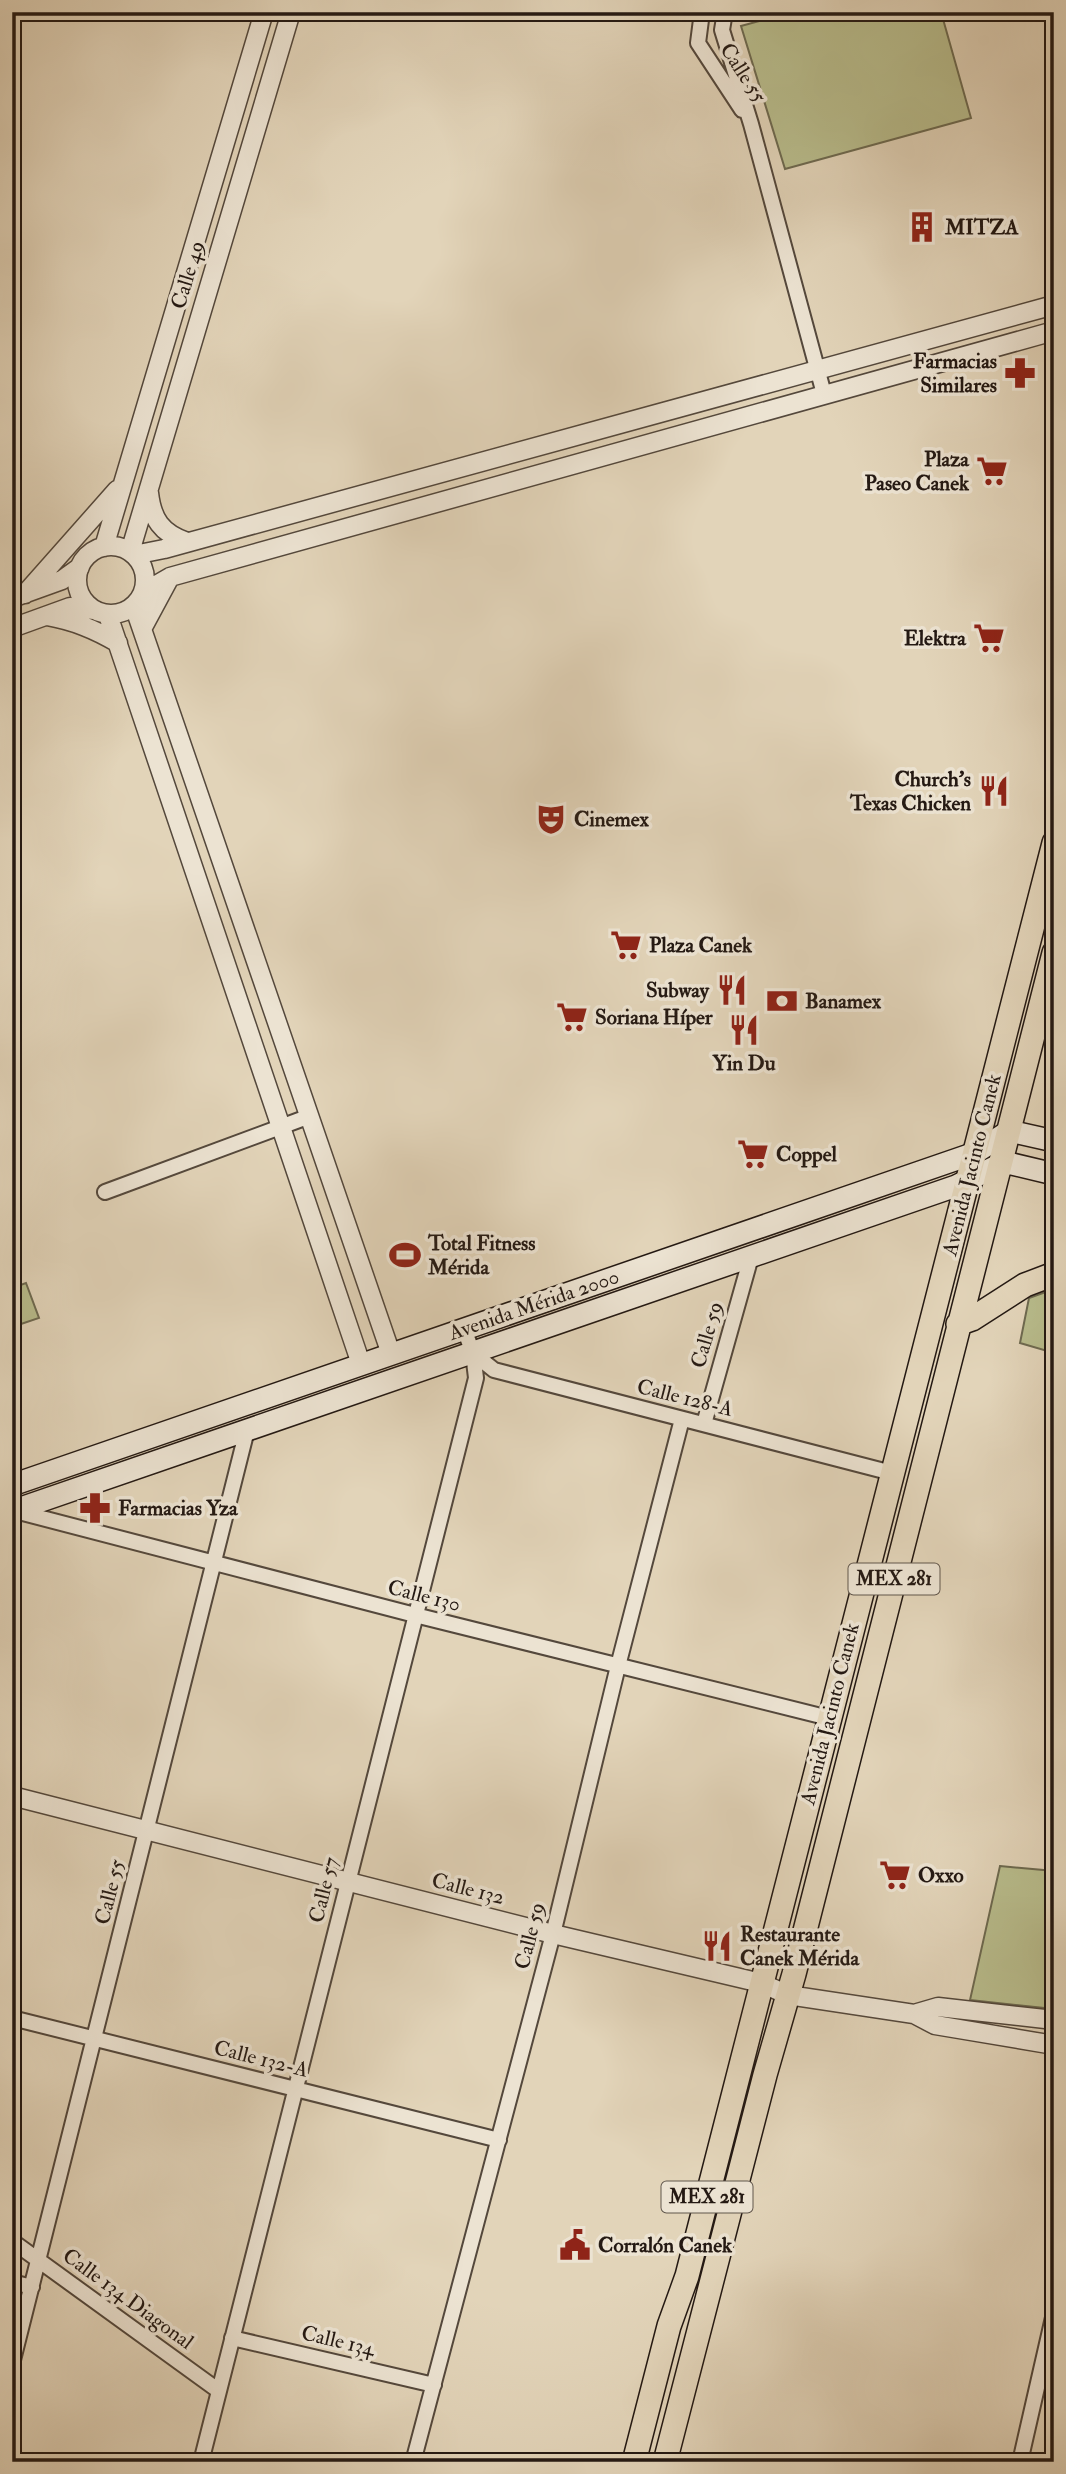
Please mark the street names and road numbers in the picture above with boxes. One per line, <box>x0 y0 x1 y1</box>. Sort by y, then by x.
street label: Calle 55 <box>714 38 773 109</box>
street label: Calle 49 <box>165 238 211 312</box>
street label: Avenida Jacinto Canek <box>936 1071 1008 1260</box>
street label: Avenida Mérida 2000 <box>444 1263 623 1347</box>
street label: Calle 59 <box>685 1299 729 1371</box>
street label: Calle 128-A <box>634 1373 736 1423</box>
road number: MEX 281 <box>848 1564 940 1595</box>
street label: Calle 130 <box>385 1574 463 1618</box>
street label: Avenida Jacinto Canek <box>794 1620 866 1809</box>
street label: Calle 57 <box>303 1854 345 1926</box>
street label: Calle 55 <box>89 1856 131 1927</box>
street label: Calle 132 <box>429 1867 507 1911</box>
street label: Calle 59 <box>509 1900 551 1972</box>
street label: Calle 132-A <box>211 2034 311 2084</box>
road number: MEX 281 <box>662 2182 752 2212</box>
street label: Calle 134 Diagonal <box>57 2242 199 2356</box>
street label: Calle 134 <box>299 2319 379 2363</box>

